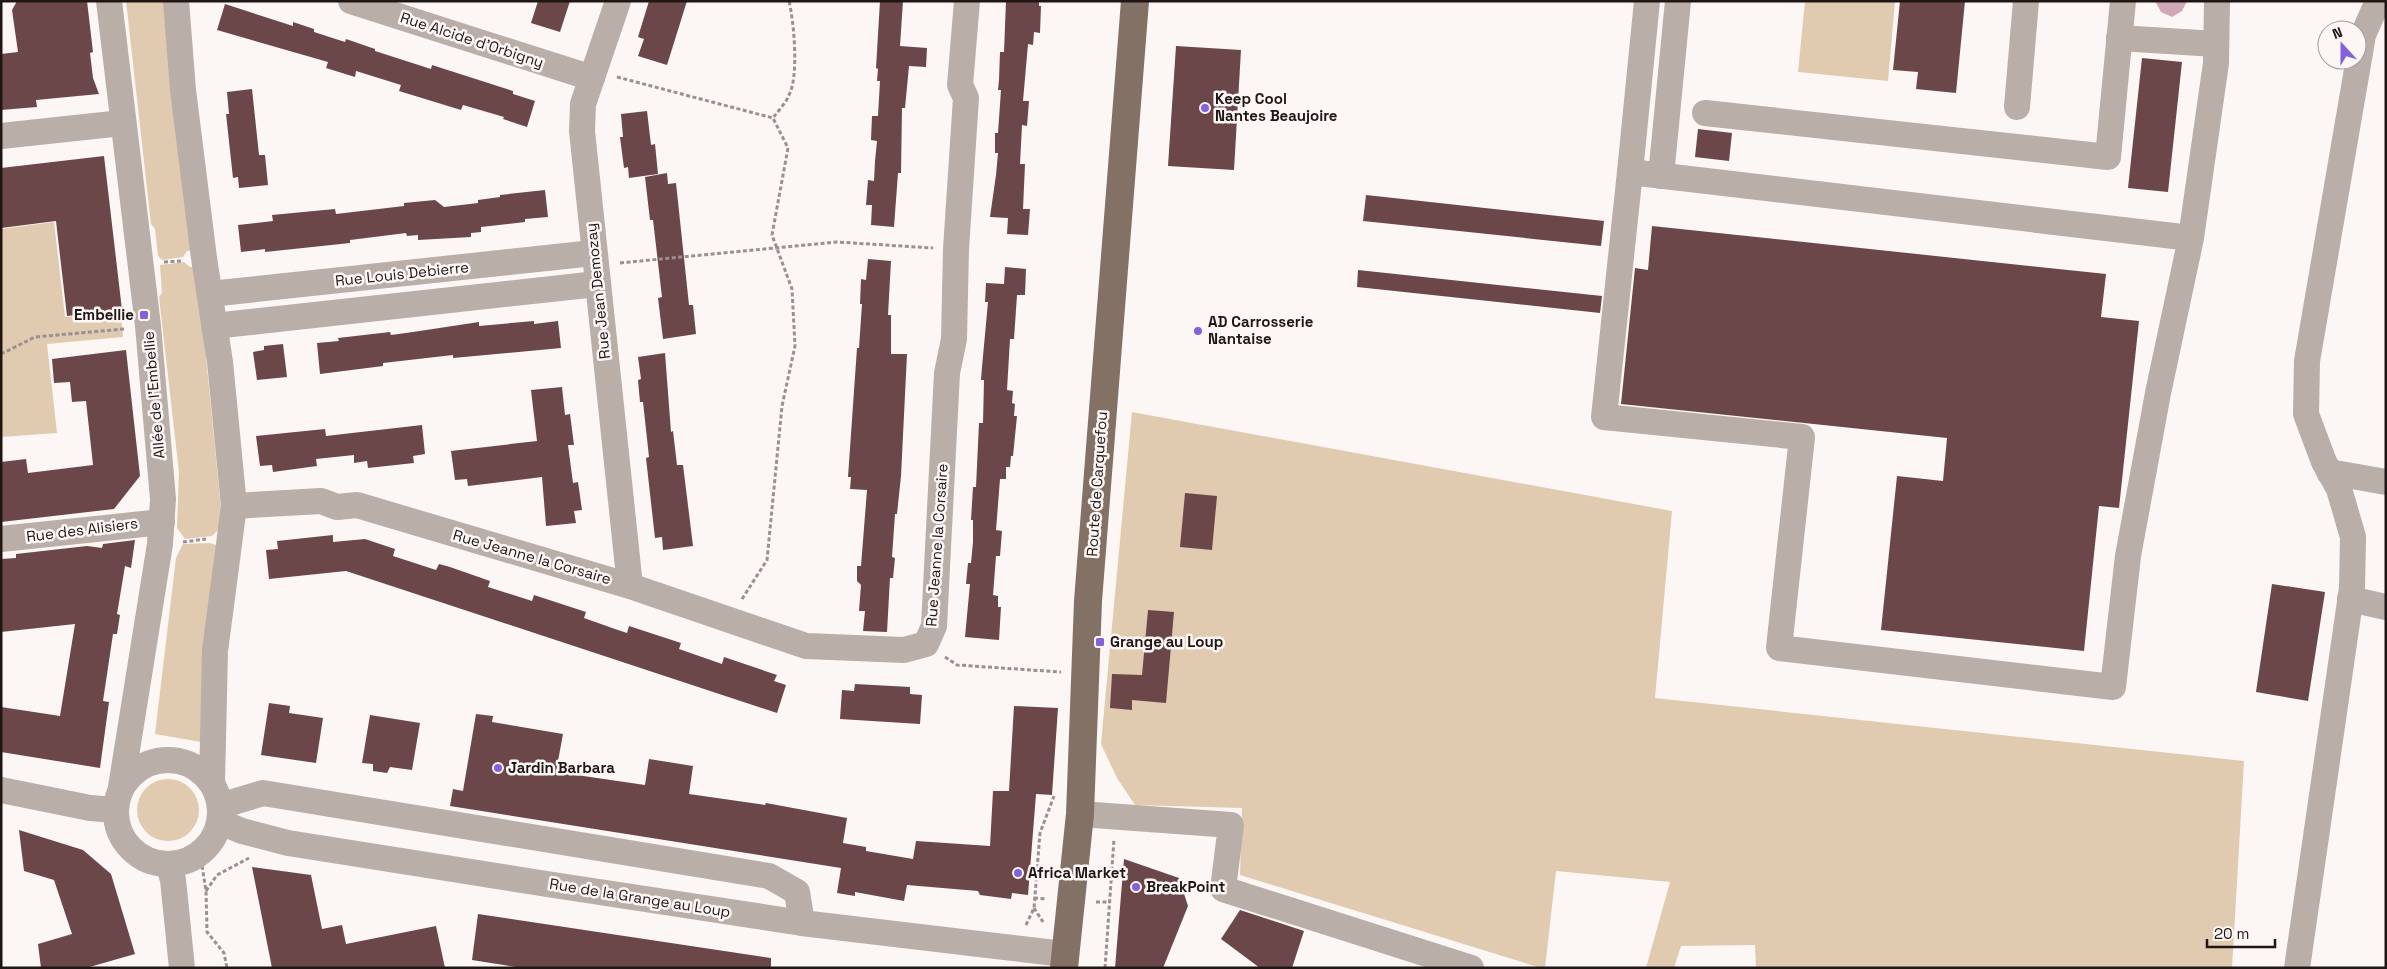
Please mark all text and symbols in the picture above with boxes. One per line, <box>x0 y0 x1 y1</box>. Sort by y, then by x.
street label: Rue Alcide d'Orbigny <box>398 7 546 72</box>
north arrow <box>2317 20 2367 70</box>
text: N <box>2330 23 2345 43</box>
place label: Keep Cool Nantes Beaujoire <box>1215 89 1338 125</box>
marker: Keep Cool Nantes Beaujoire <box>1199 102 1211 114</box>
street label: Rue Jean Demozay <box>581 222 614 360</box>
street label: Rue Louis Debierre <box>334 257 470 290</box>
place label: Embellie <box>74 305 134 324</box>
marker: Embellie <box>138 309 150 321</box>
place label: AD Carrosserie Nantaise <box>1208 312 1314 348</box>
marker: AD Carrosserie Nantaise <box>1192 325 1204 337</box>
street label: Allée de l'Embellie <box>138 330 169 460</box>
street label: Route de Carquefou <box>1082 411 1111 557</box>
street label: Rue Jeanne la Corsaire <box>921 463 952 627</box>
street label: Rue des Alisiers <box>25 513 139 546</box>
street label: Rue Jeanne la Corsaire <box>451 525 613 588</box>
place label: Grange au Loup <box>1110 632 1223 651</box>
marker: Grange au Loup <box>1094 636 1106 648</box>
place label: Jardin Barbara <box>508 758 615 777</box>
marker: Jardin Barbara <box>492 762 504 774</box>
place label: Africa Market <box>1028 863 1126 882</box>
marker: Africa Market <box>1012 867 1024 879</box>
street label: Rue de la Grange au Loup <box>548 874 732 921</box>
place label: BreakPoint <box>1146 877 1225 896</box>
marker: BreakPoint <box>1130 881 1142 893</box>
scale bar <box>2207 916 2274 948</box>
text: 20 m <box>2214 924 2249 943</box>

